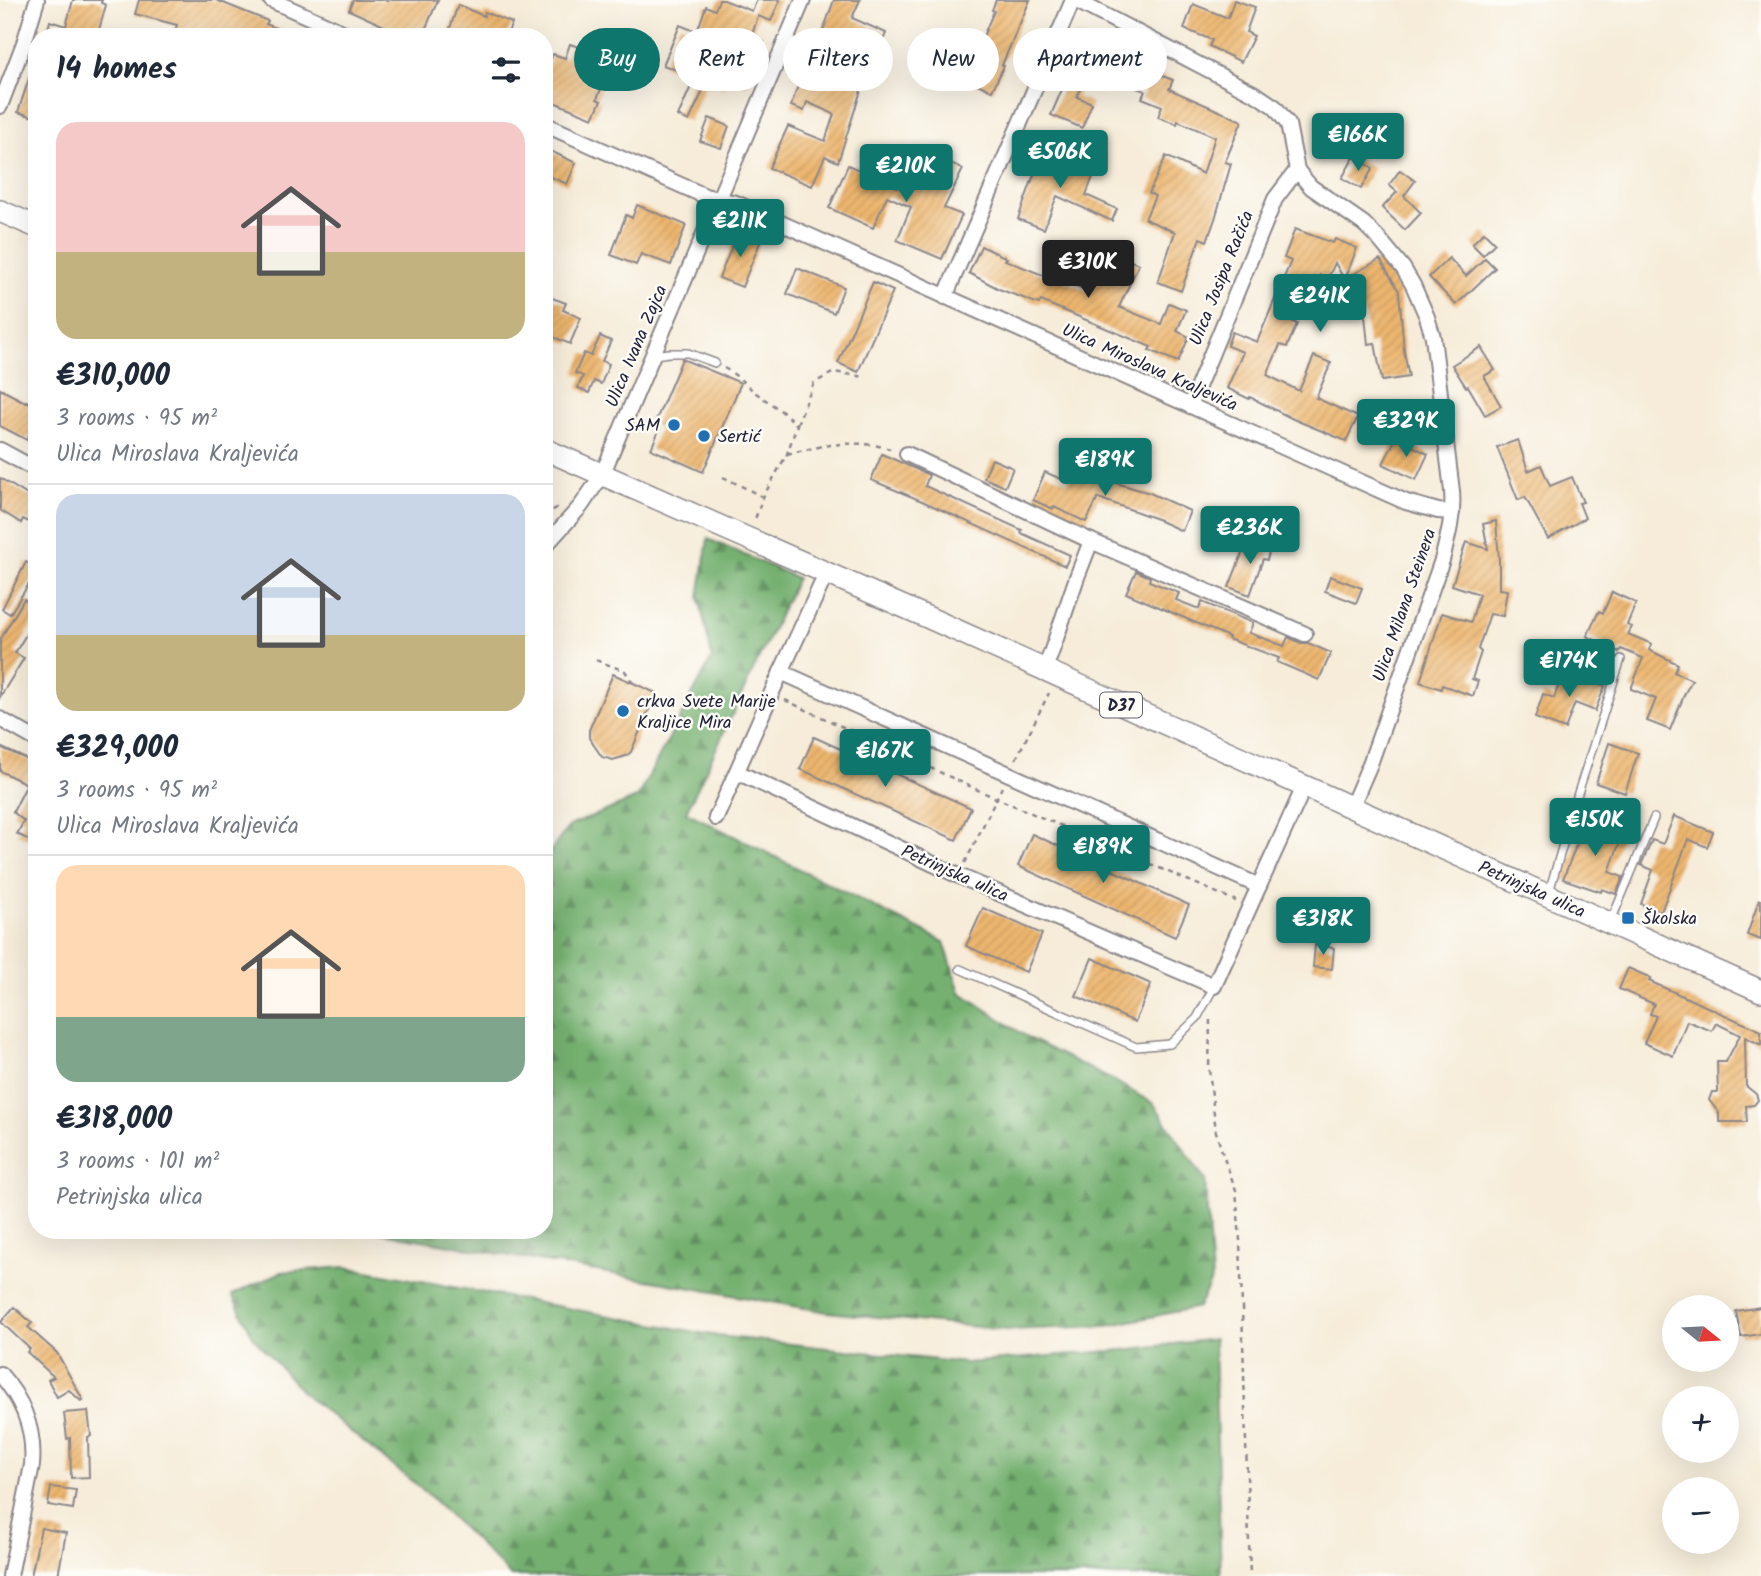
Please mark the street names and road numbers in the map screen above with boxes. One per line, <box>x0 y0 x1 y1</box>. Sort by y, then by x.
street label: Ulica Josipa Račića <box>1182 207 1263 351</box>
street label: Ulica Ivana Zajca <box>599 281 676 412</box>
street label: Ulica Miroslava Kraljevića <box>1057 316 1242 420</box>
street label: Ulica Milana Steinera <box>1366 525 1445 686</box>
road number: D37 <box>1100 692 1142 718</box>
street label: Petrinjska ulica <box>896 838 1013 911</box>
street label: Petrinjska ulica <box>1473 854 1590 927</box>

